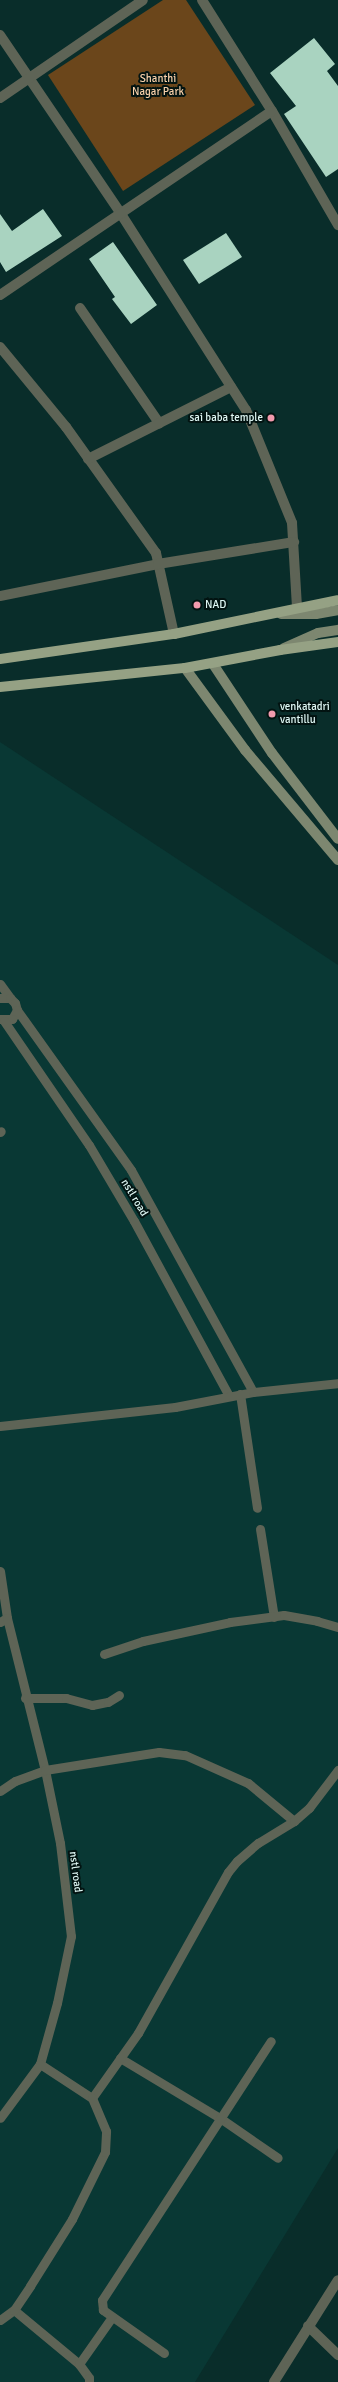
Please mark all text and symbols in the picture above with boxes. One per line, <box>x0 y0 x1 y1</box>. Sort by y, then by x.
park label: Shanthi Nagar Park <box>132 73 184 99</box>
place label: sai baba temple <box>190 411 263 425</box>
marker: sai baba temple <box>266 413 276 423</box>
place label: NAD <box>205 598 226 612</box>
marker: NAD <box>192 600 202 610</box>
place label: venkatadri vantillu <box>280 701 330 727</box>
marker: venkatadri vantillu <box>267 709 277 719</box>
street label: nstl road <box>118 1177 150 1219</box>
street label: nstl road <box>66 1851 84 1893</box>

